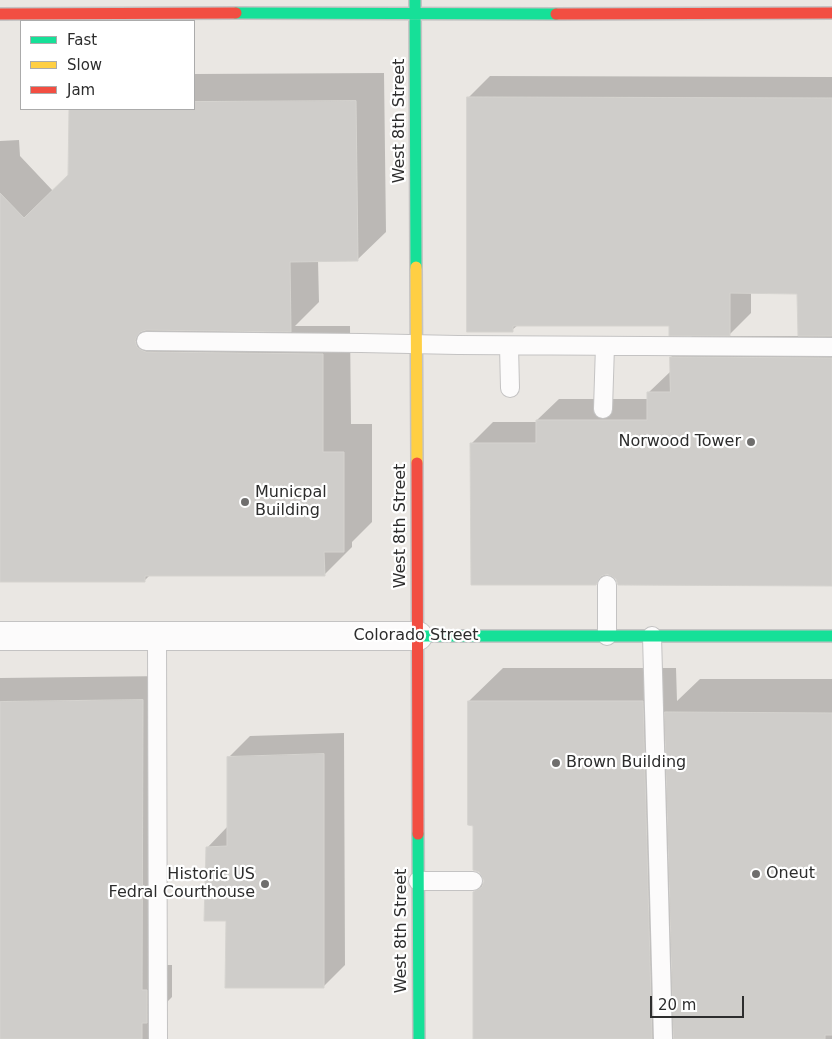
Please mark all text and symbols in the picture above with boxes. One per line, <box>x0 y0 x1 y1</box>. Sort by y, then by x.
legend <box>20 20 195 110</box>
text: Fast <box>67 31 97 49</box>
text: Slow <box>67 56 102 74</box>
street label: West 8th Street <box>390 59 410 183</box>
text: Jam <box>67 81 95 99</box>
place label: Norwood Tower <box>618 432 741 452</box>
marker: Norwood Tower <box>745 436 757 448</box>
street label: West 8th Street <box>391 464 411 588</box>
place label: Municpal Building <box>255 483 327 521</box>
marker: Municpal Building <box>239 496 251 508</box>
street label: Colorado Street <box>353 626 479 646</box>
place label: Brown Building <box>566 753 686 773</box>
marker: Brown Building <box>550 757 562 769</box>
place label: Oneut <box>766 864 815 884</box>
place label: Historic US Fedral Courthouse <box>109 865 255 903</box>
marker: Oneut <box>750 868 762 880</box>
street label: West 8th Street <box>392 869 412 993</box>
marker: Historic US Fedral Courthouse <box>259 878 271 890</box>
scale bar <box>652 986 746 1018</box>
text: 20 m <box>658 996 696 1014</box>

